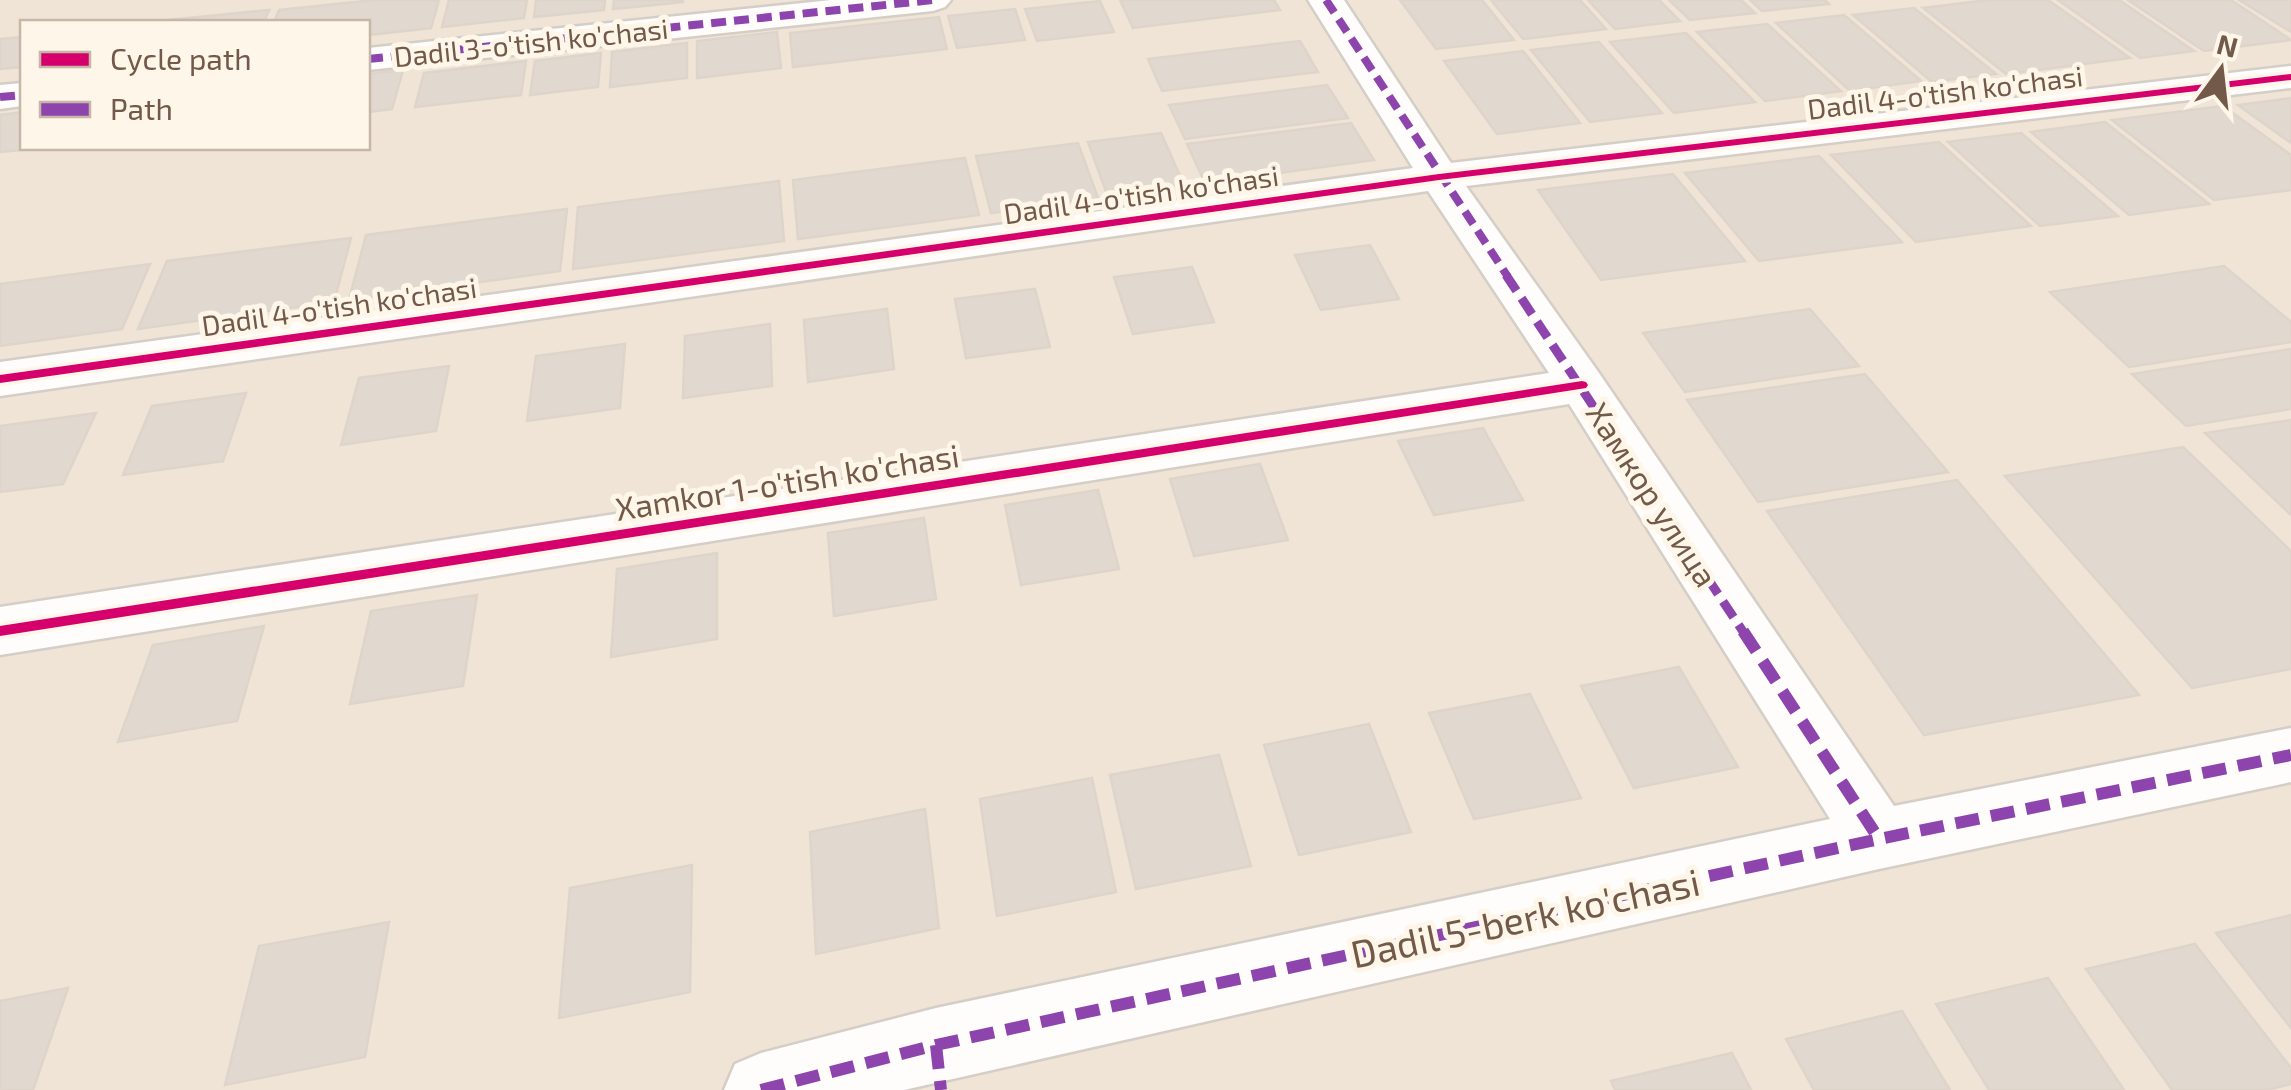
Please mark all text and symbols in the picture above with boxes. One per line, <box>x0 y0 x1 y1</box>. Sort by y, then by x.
street label: Dadil 3-o'tish ko'chasi <box>392 11 670 73</box>
legend <box>20 20 370 150</box>
north arrow <box>2171 20 2271 120</box>
text: N <box>2214 26 2242 64</box>
text: Cycle path <box>110 40 252 76</box>
street label: Dadil 4-o'tish ko'chasi <box>1805 58 2085 126</box>
text: Path <box>110 90 173 126</box>
street label: Dadil 4-o'tish ko'chasi <box>1001 158 1281 230</box>
street label: Dadil 4-o'tish ko'chasi <box>199 270 479 342</box>
street label: Хамкор улица <box>1579 395 1727 594</box>
street label: Xamkor 1-o'tish ko'chasi <box>612 435 962 527</box>
street label: Dadil 5-berk ko'chasi <box>1346 858 1704 976</box>

